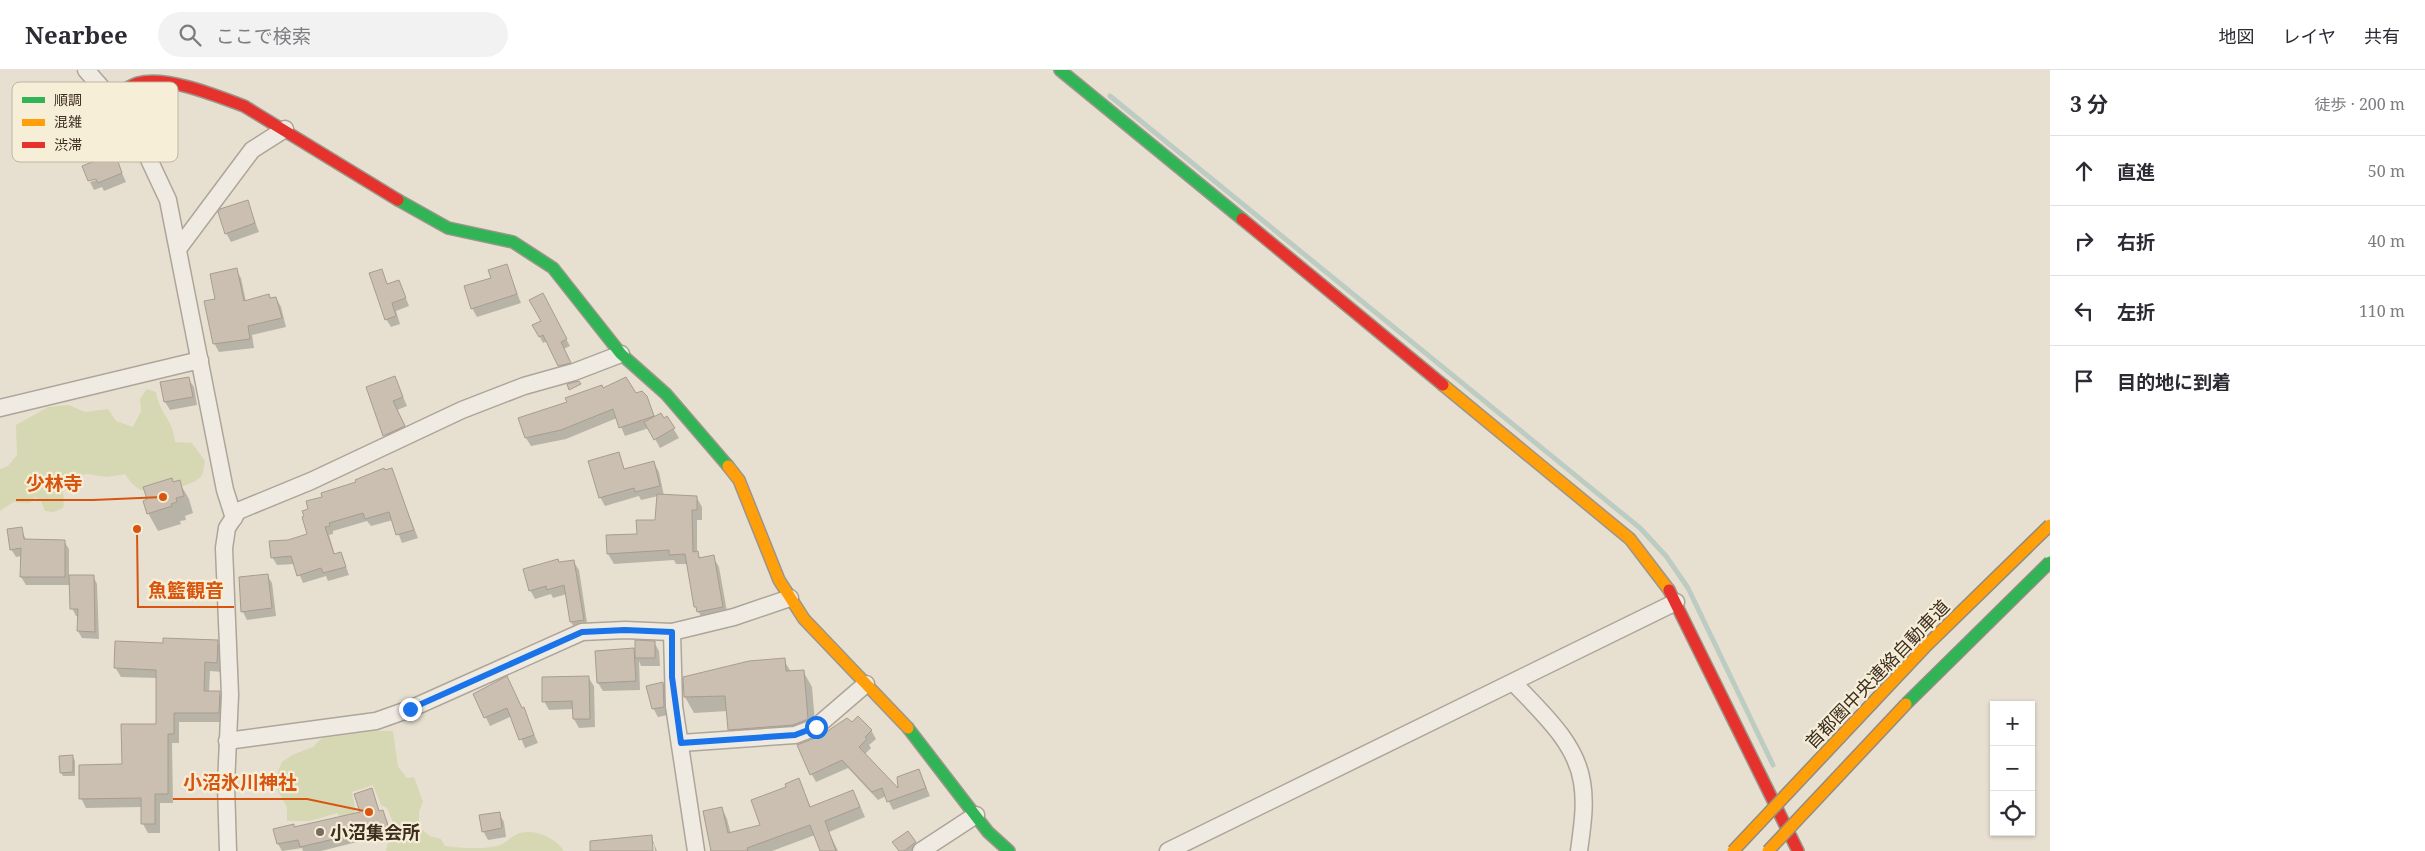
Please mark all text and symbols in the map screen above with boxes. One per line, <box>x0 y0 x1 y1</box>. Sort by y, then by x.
search box <box>158 12 508 57</box>
text: Nearbee <box>25 18 128 51</box>
icon: search <box>176 21 204 49</box>
text: ここで検索 <box>216 23 311 49</box>
text: 地図 <box>2219 24 2255 48</box>
text: レイヤ <box>2283 24 2336 48</box>
text: 共有 <box>2364 24 2400 48</box>
legend <box>12 82 178 162</box>
text: 順調 <box>54 90 82 109</box>
text: 3 分 <box>2070 90 2108 118</box>
text: 徒歩 · 200 m <box>2315 93 2405 115</box>
text: 混雑 <box>54 112 82 131</box>
text: 渋滞 <box>54 135 82 154</box>
icon: ahead <box>2070 157 2098 185</box>
text: 直進 <box>2117 159 2155 185</box>
text: 50 m <box>2368 160 2405 182</box>
icon: right <box>2070 227 2098 255</box>
text: 右折 <box>2117 229 2155 255</box>
text: 40 m <box>2368 230 2405 252</box>
icon: left <box>2070 297 2098 325</box>
text: 左折 <box>2117 299 2155 325</box>
text: 110 m <box>2359 300 2405 322</box>
icon: arrive <box>2070 367 2098 395</box>
text: 目的地に到着 <box>2117 369 2231 395</box>
callout: 少林寺 <box>16 466 93 500</box>
text: 少林寺 <box>25 470 83 496</box>
callout: 魚籃観音 <box>138 573 234 607</box>
text: 魚籃観音 <box>148 577 224 603</box>
street label: 首都圏中央連絡自動車道 <box>1800 594 1954 754</box>
route end <box>399 698 422 721</box>
map controls <box>1990 701 2035 836</box>
button: + <box>1990 701 2035 746</box>
route start <box>805 716 828 739</box>
button: − <box>1990 746 2035 791</box>
callout: 小沼氷川神社 <box>173 765 307 799</box>
text: 小沼氷川神社 <box>183 769 297 795</box>
button: locate <box>1990 791 2035 836</box>
place label: 小沼集会所 <box>330 820 420 844</box>
marker: 小沼集会所 <box>314 826 326 838</box>

